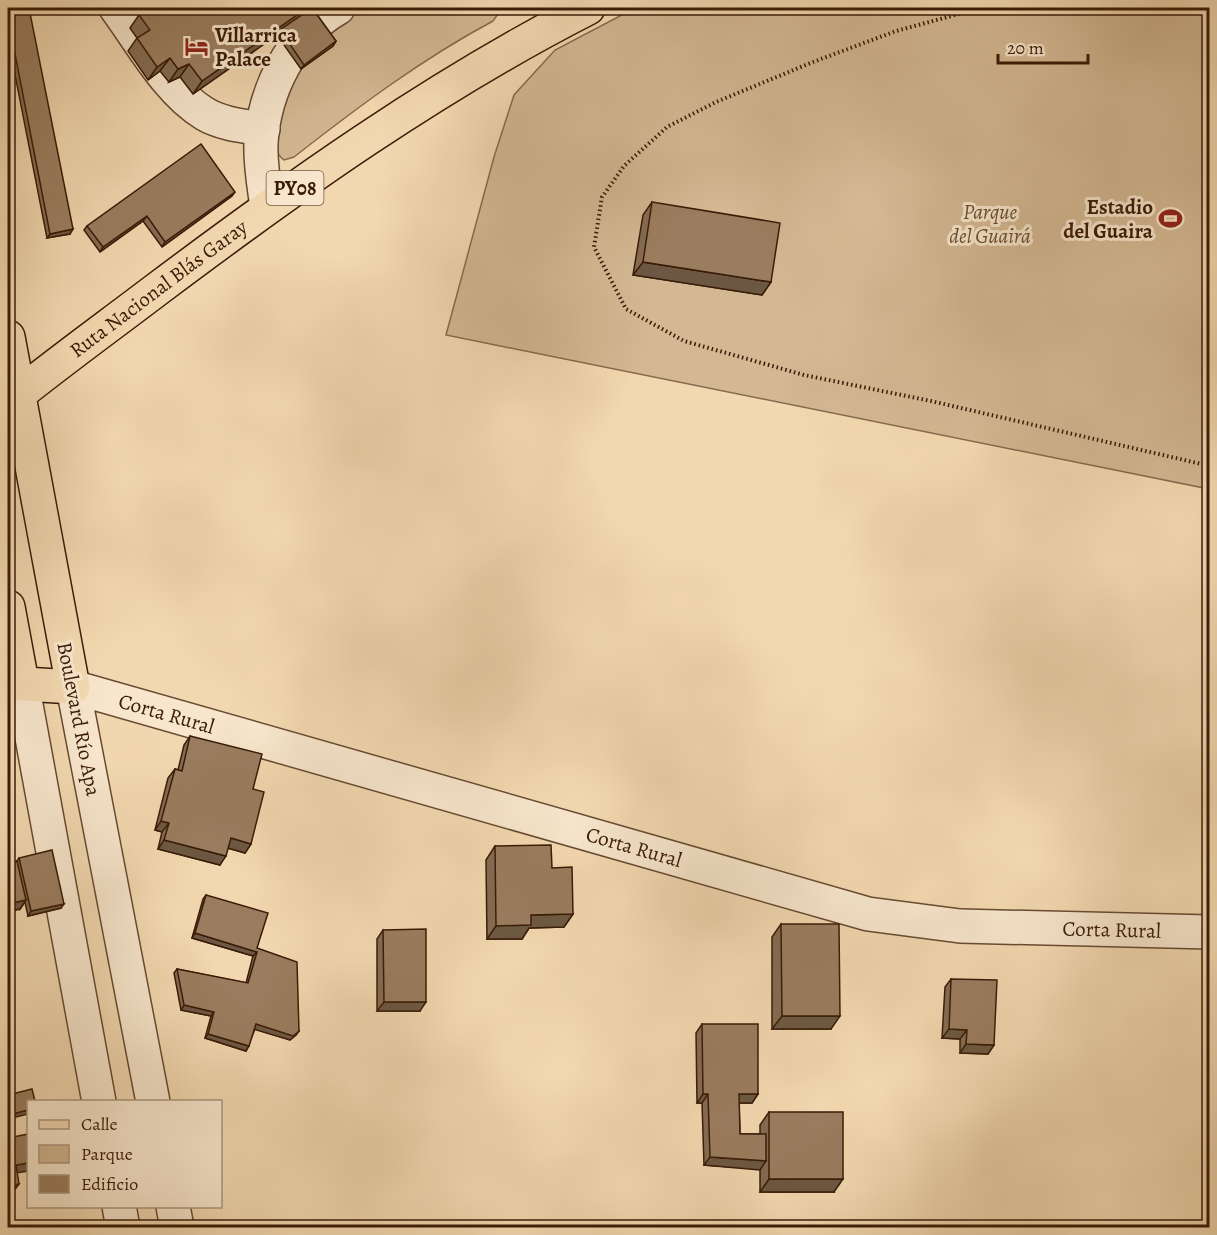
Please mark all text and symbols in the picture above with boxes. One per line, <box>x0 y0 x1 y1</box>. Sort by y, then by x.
place label: Villarrica Palace <box>214 21 298 73</box>
scale bar <box>998 27 1088 65</box>
hotel icon: Villarrica Palace <box>184 34 210 60</box>
text: 20 m <box>1007 36 1044 60</box>
road number: PY08 <box>266 171 324 205</box>
place label: Estadio del Guaira <box>1063 193 1154 245</box>
park label: Parque del Guairá <box>949 198 1031 250</box>
sports icon: Estadio del Guaira <box>1158 206 1184 232</box>
street label: Ruta Nacional Blás Garay <box>64 213 253 364</box>
street label: Boulevard Río Apa <box>50 639 108 799</box>
street label: Corta Rural <box>115 687 218 741</box>
street label: Corta Rural <box>583 820 685 874</box>
street label: Corta Rural <box>1062 914 1161 945</box>
legend <box>27 1100 222 1208</box>
text: Calle <box>81 1112 118 1136</box>
text: Parque <box>81 1142 133 1166</box>
text: Edificio <box>81 1172 138 1196</box>

